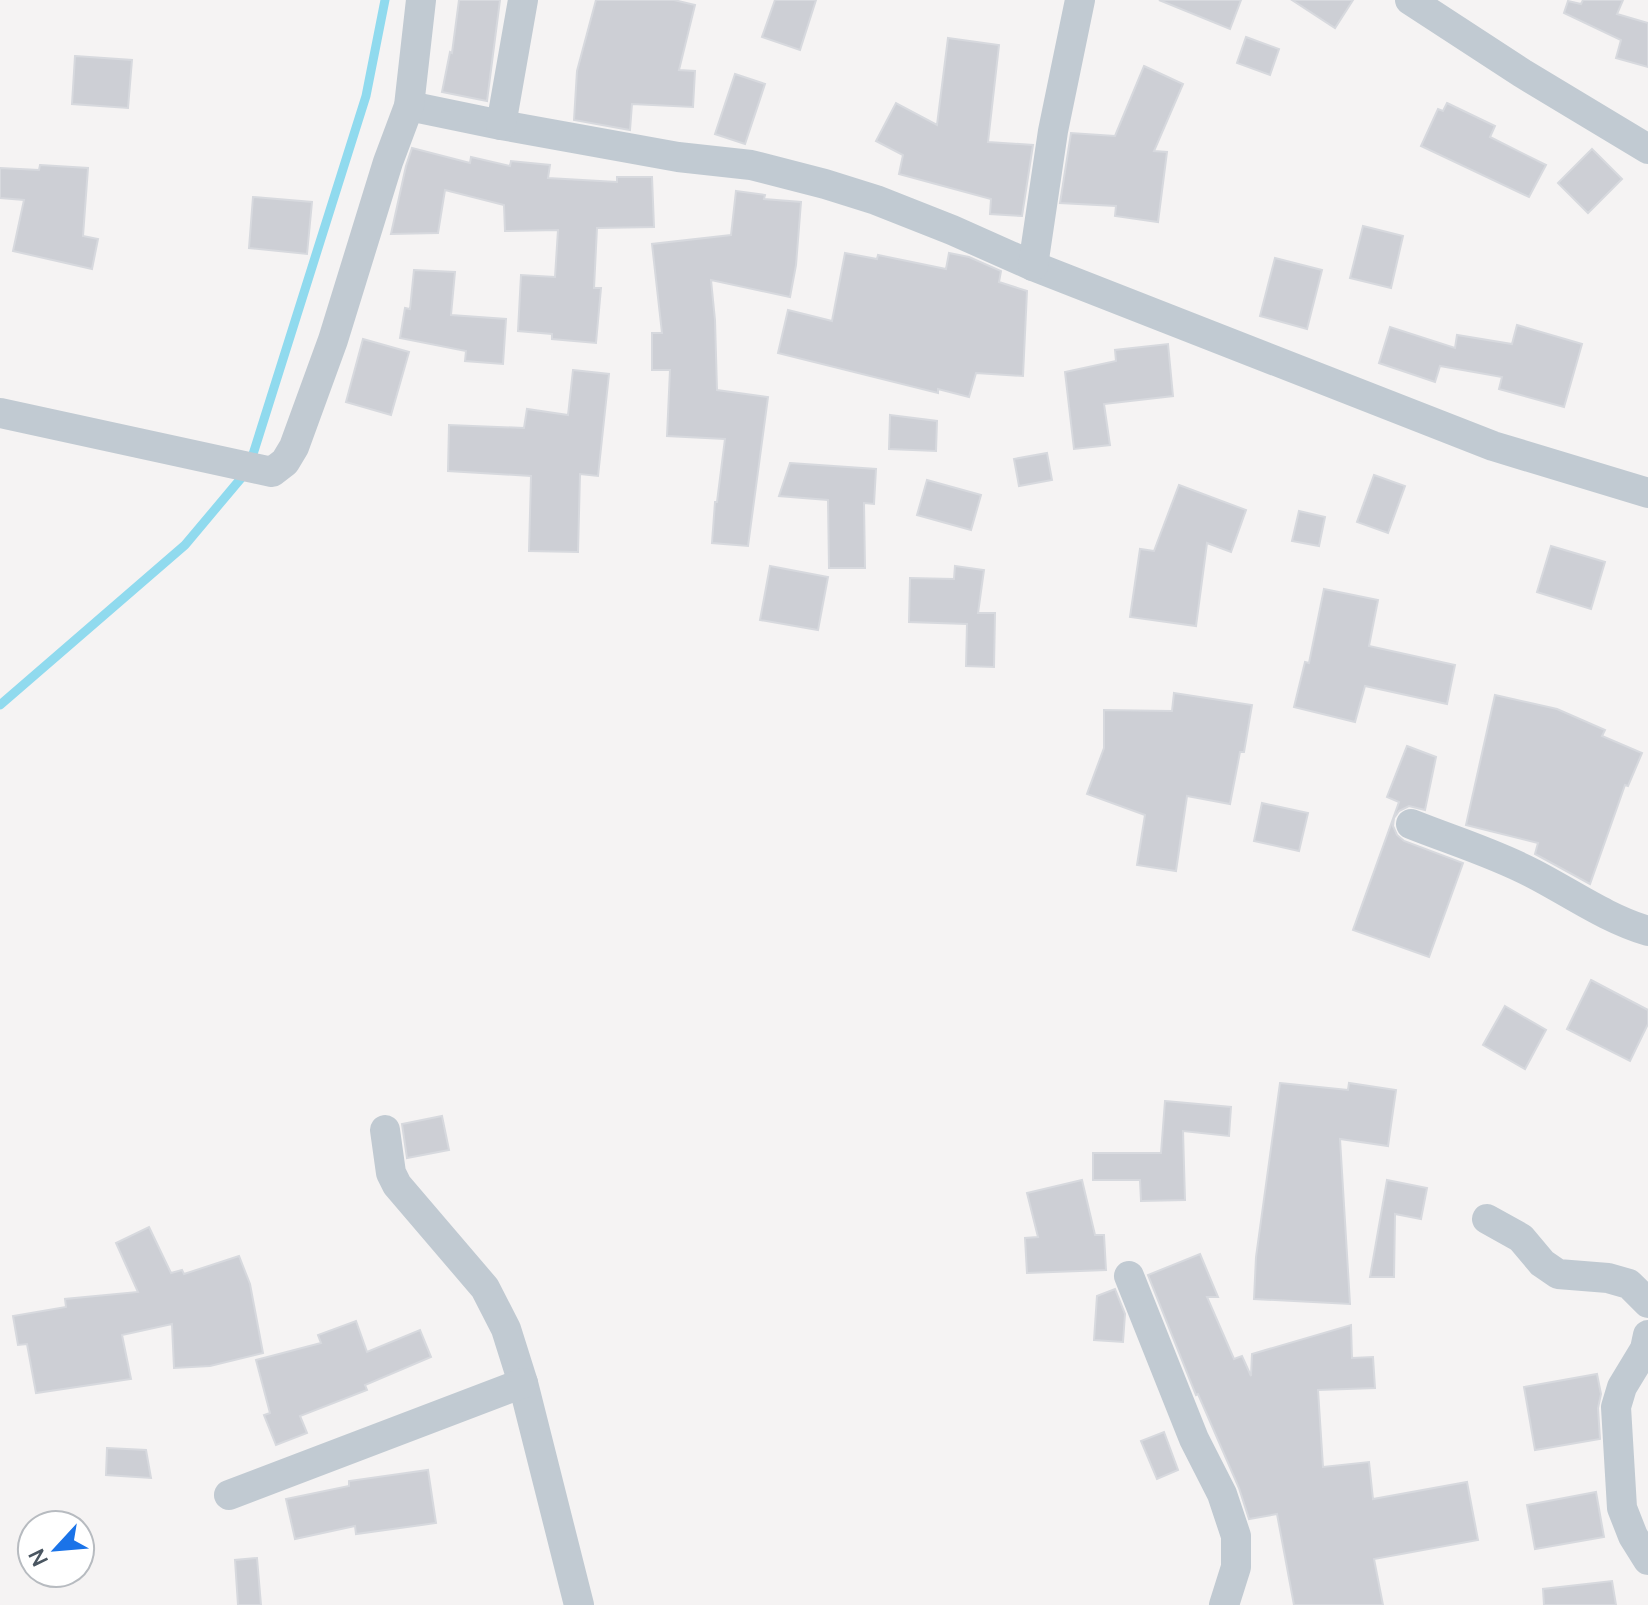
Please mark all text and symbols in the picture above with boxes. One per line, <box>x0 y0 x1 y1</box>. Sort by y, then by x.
north arrow <box>16 1509 96 1589</box>
text: N <box>21 1544 55 1571</box>

